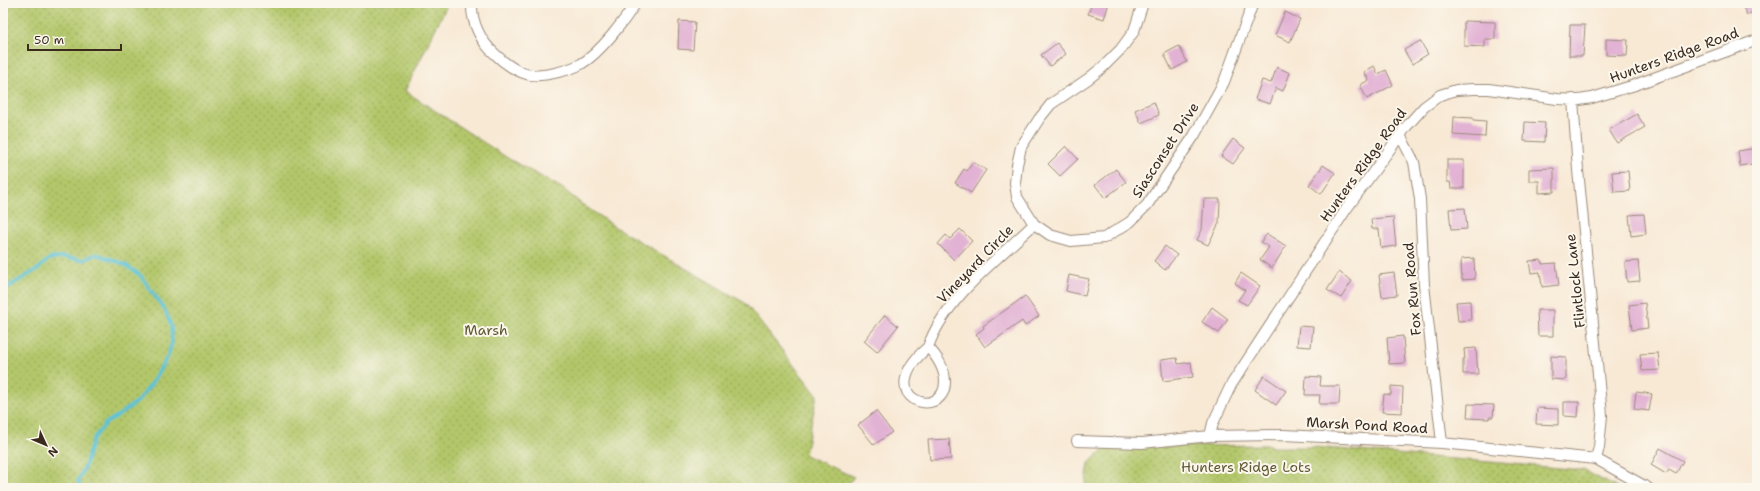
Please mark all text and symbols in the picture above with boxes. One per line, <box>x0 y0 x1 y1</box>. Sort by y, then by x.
street label: Hunters Ridge Road <box>1607 23 1741 87</box>
scale bar <box>28 26 121 52</box>
text: 50 m <box>34 32 64 48</box>
street label: Siasconset Drive <box>1127 99 1203 201</box>
street label: Hunters Ridge Road <box>1316 105 1410 225</box>
street label: Vineyard Circle <box>933 221 1017 307</box>
street label: Flintlock Lane <box>1561 233 1589 329</box>
street label: Fox Run Road <box>1399 241 1425 336</box>
park label: Marsh <box>464 321 508 339</box>
street label: Marsh Pond Road <box>1306 413 1428 437</box>
north arrow <box>26 425 66 465</box>
text: N <box>44 443 61 460</box>
park label: Hunters Ridge Lots <box>1181 458 1311 476</box>

